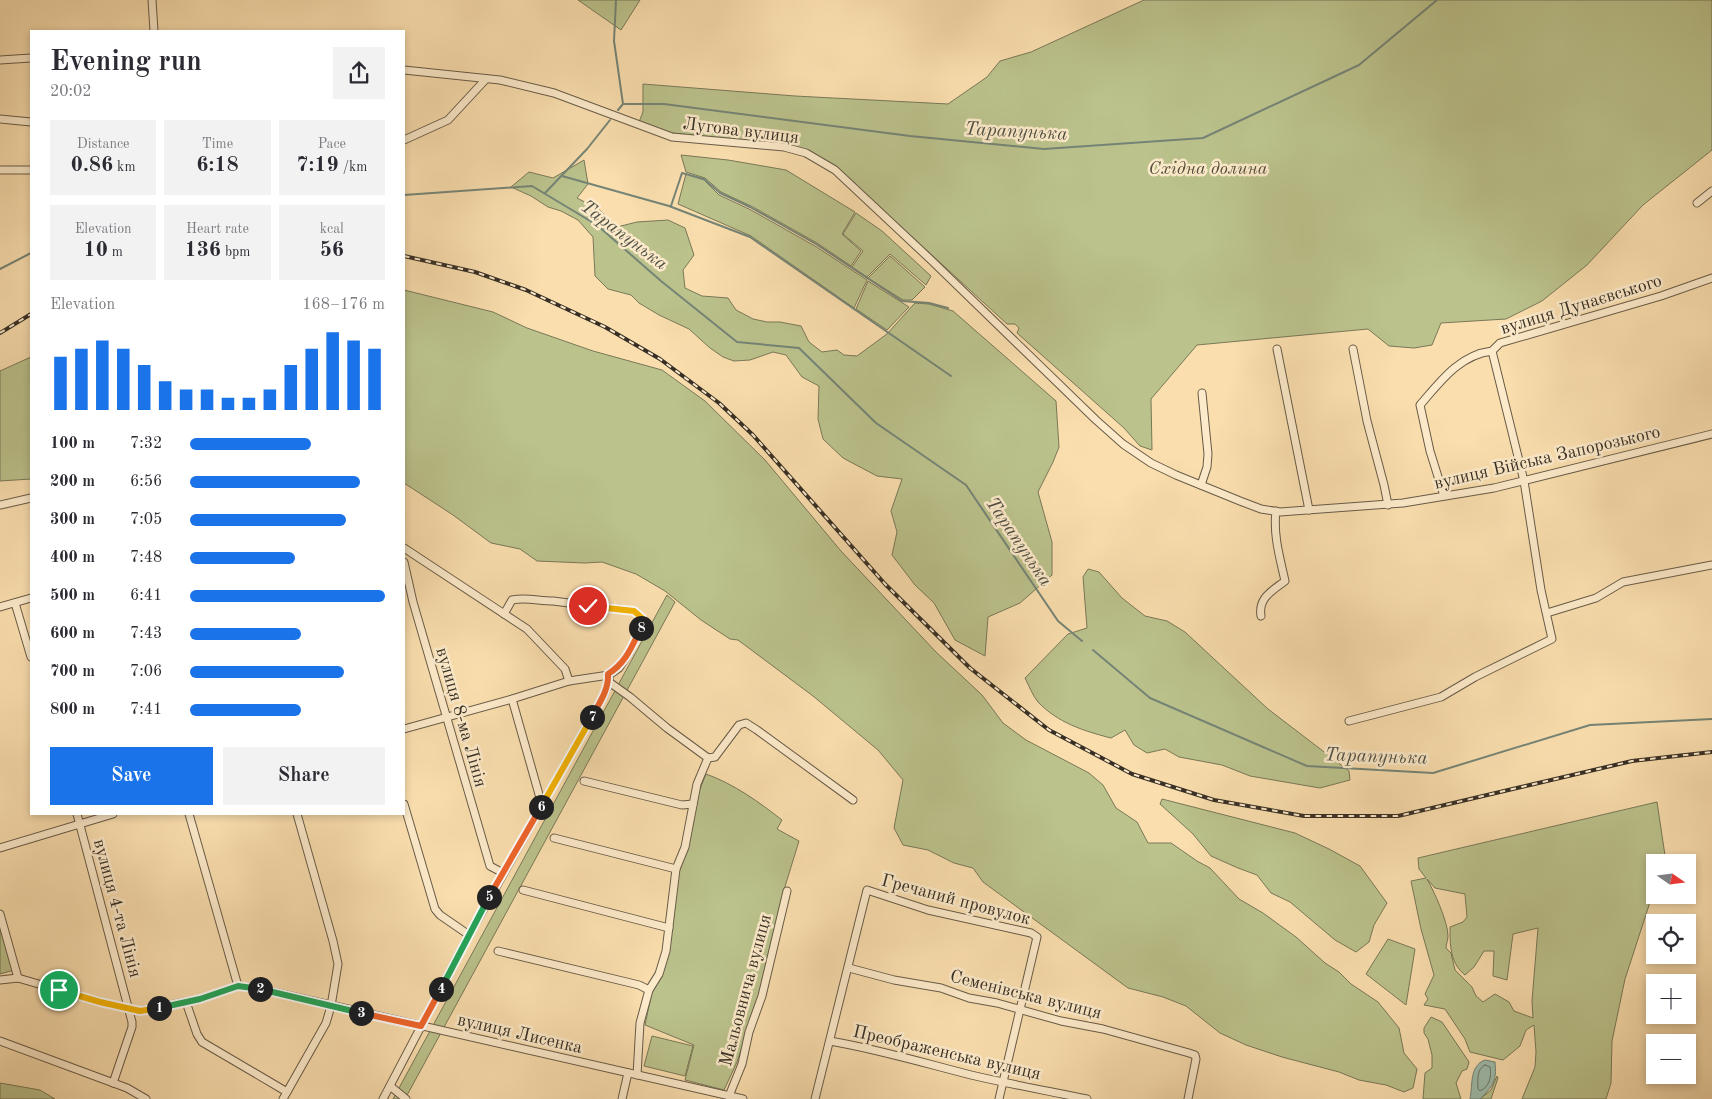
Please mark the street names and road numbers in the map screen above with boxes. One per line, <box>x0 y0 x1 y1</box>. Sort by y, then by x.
street label: Лугова вулиця <box>682 115 800 147</box>
street label: вулиця Дунаєвського <box>1499 272 1664 338</box>
street label: вулиця Війська Запорозького <box>1432 423 1662 493</box>
street label: вулиця 8-ма Лінія <box>432 645 490 789</box>
street label: вулиця 4-та Лінія <box>90 837 144 979</box>
street label: Гречаний провулок <box>879 871 1032 929</box>
street label: Мальовнича вулиця <box>717 912 775 1068</box>
street label: Семенівська вулиця <box>948 967 1104 1023</box>
street label: вулиця Лисенка <box>455 1011 584 1057</box>
street label: Преображенська вулиця <box>851 1023 1043 1083</box>

